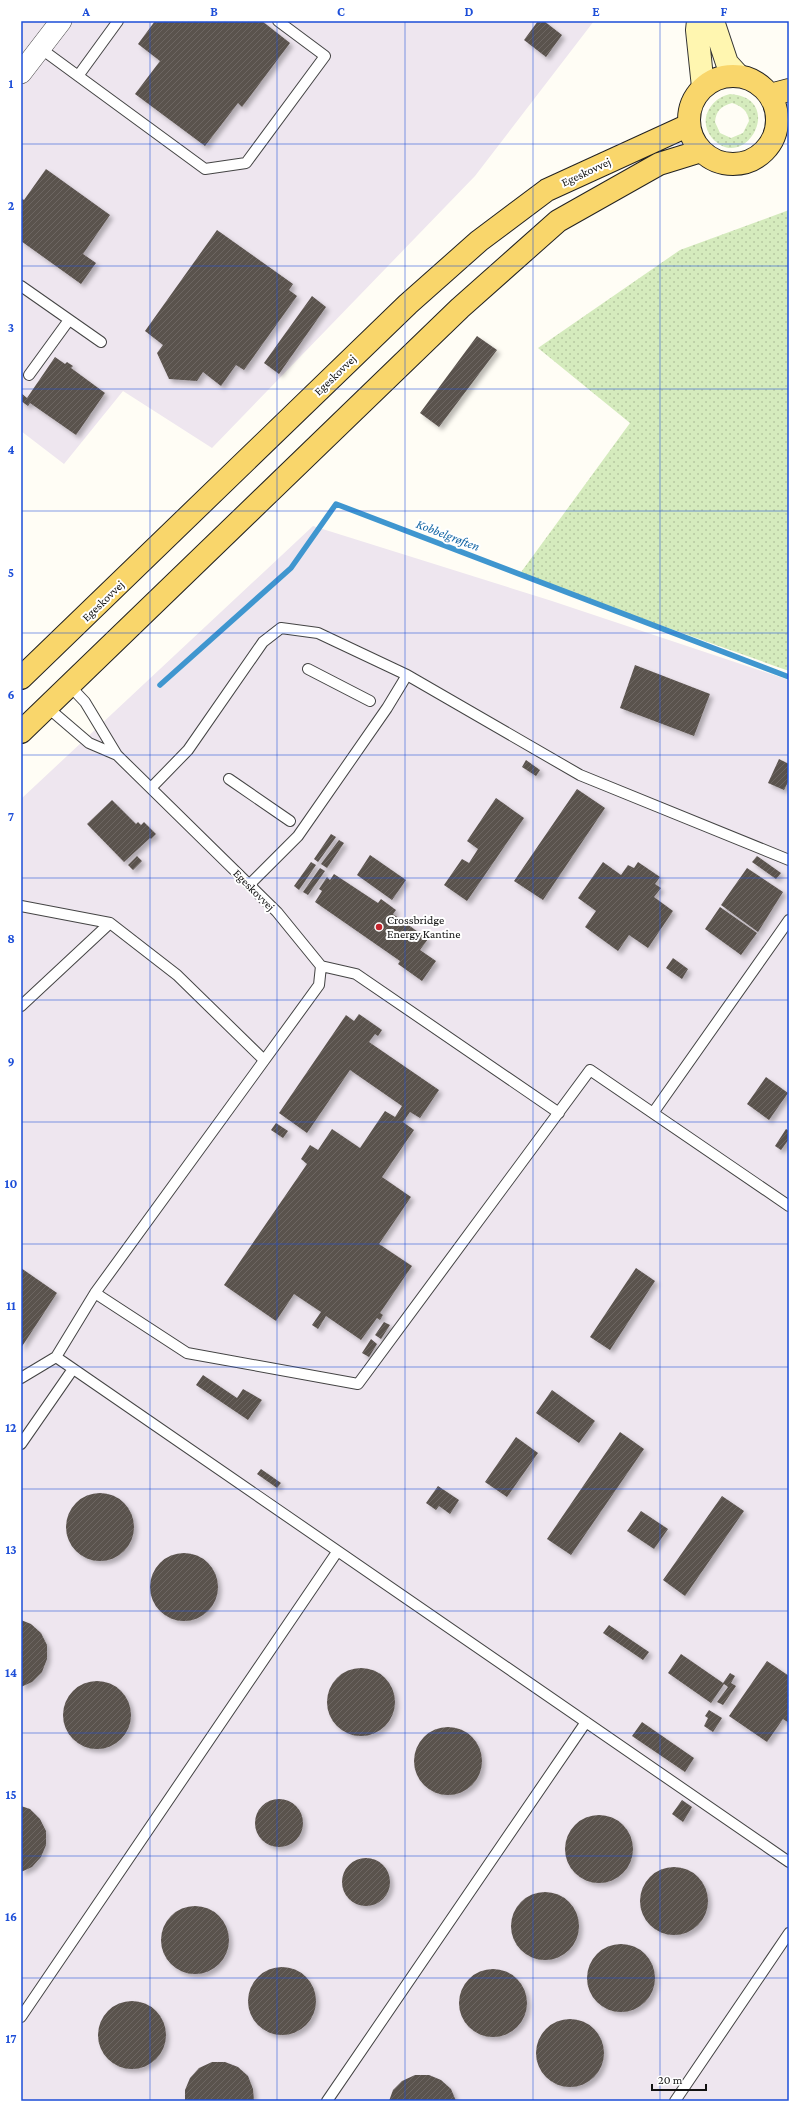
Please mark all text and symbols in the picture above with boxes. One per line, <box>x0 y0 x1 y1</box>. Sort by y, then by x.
text: A <box>81 4 90 19</box>
text: B <box>210 4 218 19</box>
text: C <box>337 4 345 19</box>
text: D <box>465 4 474 19</box>
text: E <box>592 4 600 19</box>
text: F <box>721 4 728 19</box>
text: 1 <box>9 76 14 91</box>
street label: Egeskovvej <box>559 154 613 190</box>
text: 2 <box>8 198 15 213</box>
text: 3 <box>8 320 14 335</box>
street label: Egeskovvej <box>311 352 359 398</box>
text: 4 <box>7 442 15 457</box>
water label: Kobbelgrøften <box>414 516 482 554</box>
text: 5 <box>8 565 14 580</box>
street label: Egeskovvej <box>79 578 127 624</box>
text: 6 <box>7 687 15 702</box>
text: 7 <box>8 809 14 824</box>
street label: Egeskovvej <box>230 866 278 914</box>
place label: Crossbridge Energy Kantine <box>387 913 460 941</box>
marker: Crossbridge Energy Kantine <box>374 922 384 932</box>
text: 8 <box>7 931 15 946</box>
text: 9 <box>7 1054 15 1069</box>
text: 10 <box>5 1176 17 1191</box>
text: 11 <box>6 1298 16 1313</box>
text: 12 <box>5 1420 17 1435</box>
text: 13 <box>5 1542 17 1557</box>
text: 14 <box>5 1665 17 1680</box>
text: 15 <box>5 1787 17 1802</box>
text: 16 <box>5 1909 17 1924</box>
text: 17 <box>5 2031 17 2046</box>
scale bar <box>652 2066 706 2092</box>
text: 20 m <box>658 2073 683 2087</box>

